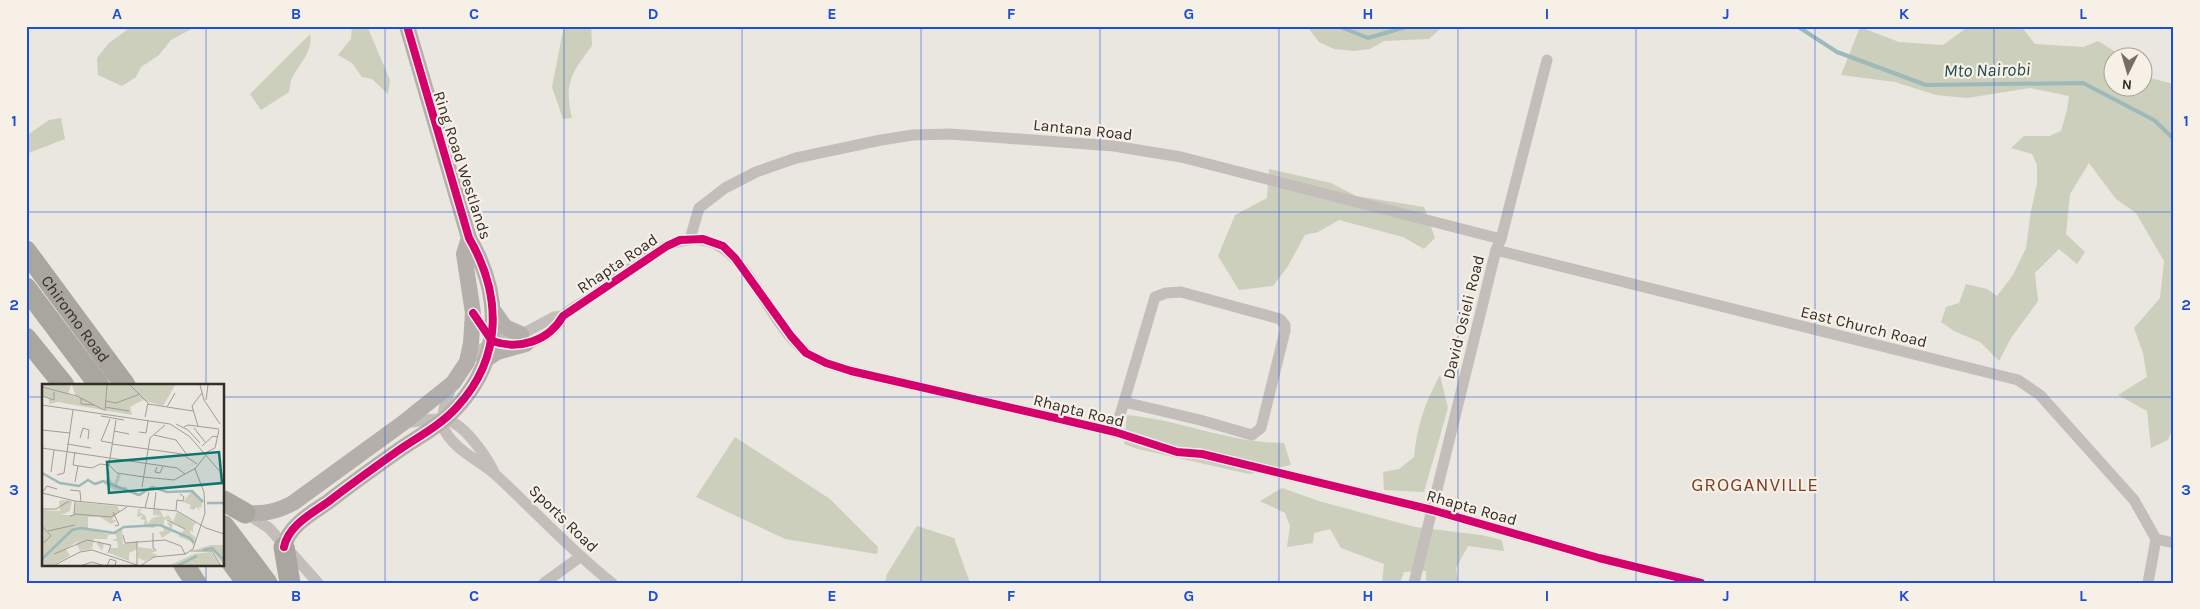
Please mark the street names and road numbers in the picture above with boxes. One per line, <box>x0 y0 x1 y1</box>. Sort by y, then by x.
street label: Ring Road Westlands <box>430 89 496 242</box>
street label: Lantana Road <box>1032 115 1134 144</box>
street label: Rhapta Road <box>573 230 661 297</box>
street label: David Osieli Road <box>1439 253 1488 381</box>
street label: Chiromo Road <box>37 272 114 366</box>
street label: East Church Road <box>1799 302 1929 351</box>
street label: Rhapta Road <box>1031 390 1126 431</box>
street label: Sports Road <box>525 481 602 556</box>
street label: Rhapta Road <box>1425 486 1519 529</box>

